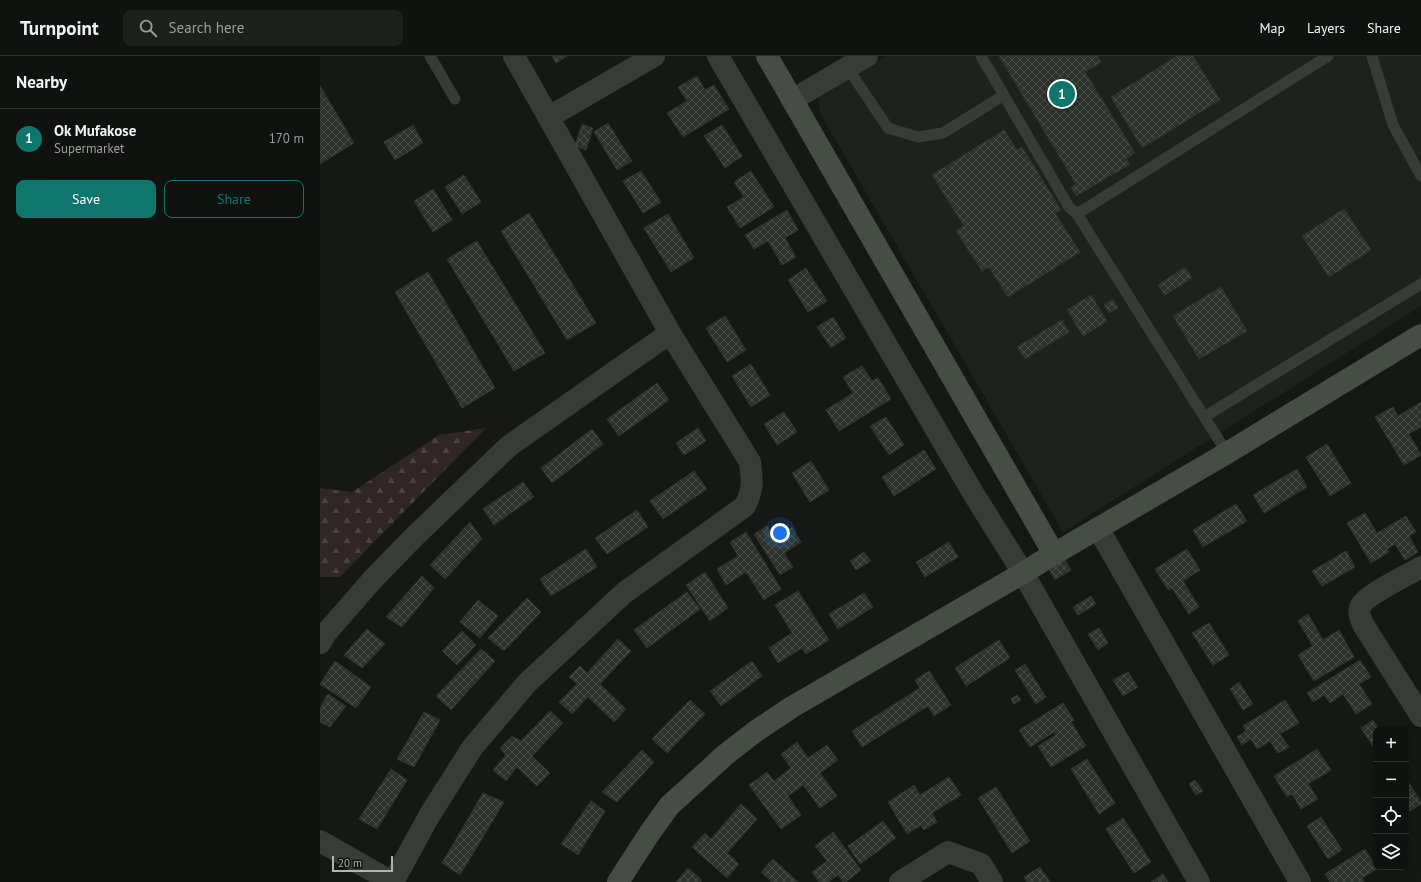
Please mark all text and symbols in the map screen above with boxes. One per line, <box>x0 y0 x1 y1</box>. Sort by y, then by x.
search box <box>123 10 403 46</box>
text: Turnpoint <box>20 16 99 40</box>
icon: search <box>137 17 159 39</box>
text: Search here <box>169 18 244 37</box>
text: Map <box>1259 19 1285 37</box>
text: Layers <box>1307 19 1345 37</box>
text: Share <box>1367 19 1401 37</box>
text: Nearby <box>16 71 67 93</box>
pin: 1 <box>1049 79 1075 109</box>
text: Ok Mufakose <box>54 121 136 140</box>
text: 1 <box>25 130 33 147</box>
text: 170 m <box>269 130 304 147</box>
text: Supermarket <box>54 140 124 157</box>
button: Save <box>16 180 156 218</box>
button: Share <box>164 180 304 218</box>
your location <box>770 523 790 543</box>
map controls <box>1373 726 1409 870</box>
button: + <box>1373 726 1409 762</box>
button: − <box>1373 762 1409 798</box>
button: locate <box>1373 798 1409 834</box>
button: layers <box>1373 834 1409 870</box>
scale bar <box>332 854 393 873</box>
text: 20 m <box>338 856 362 870</box>

